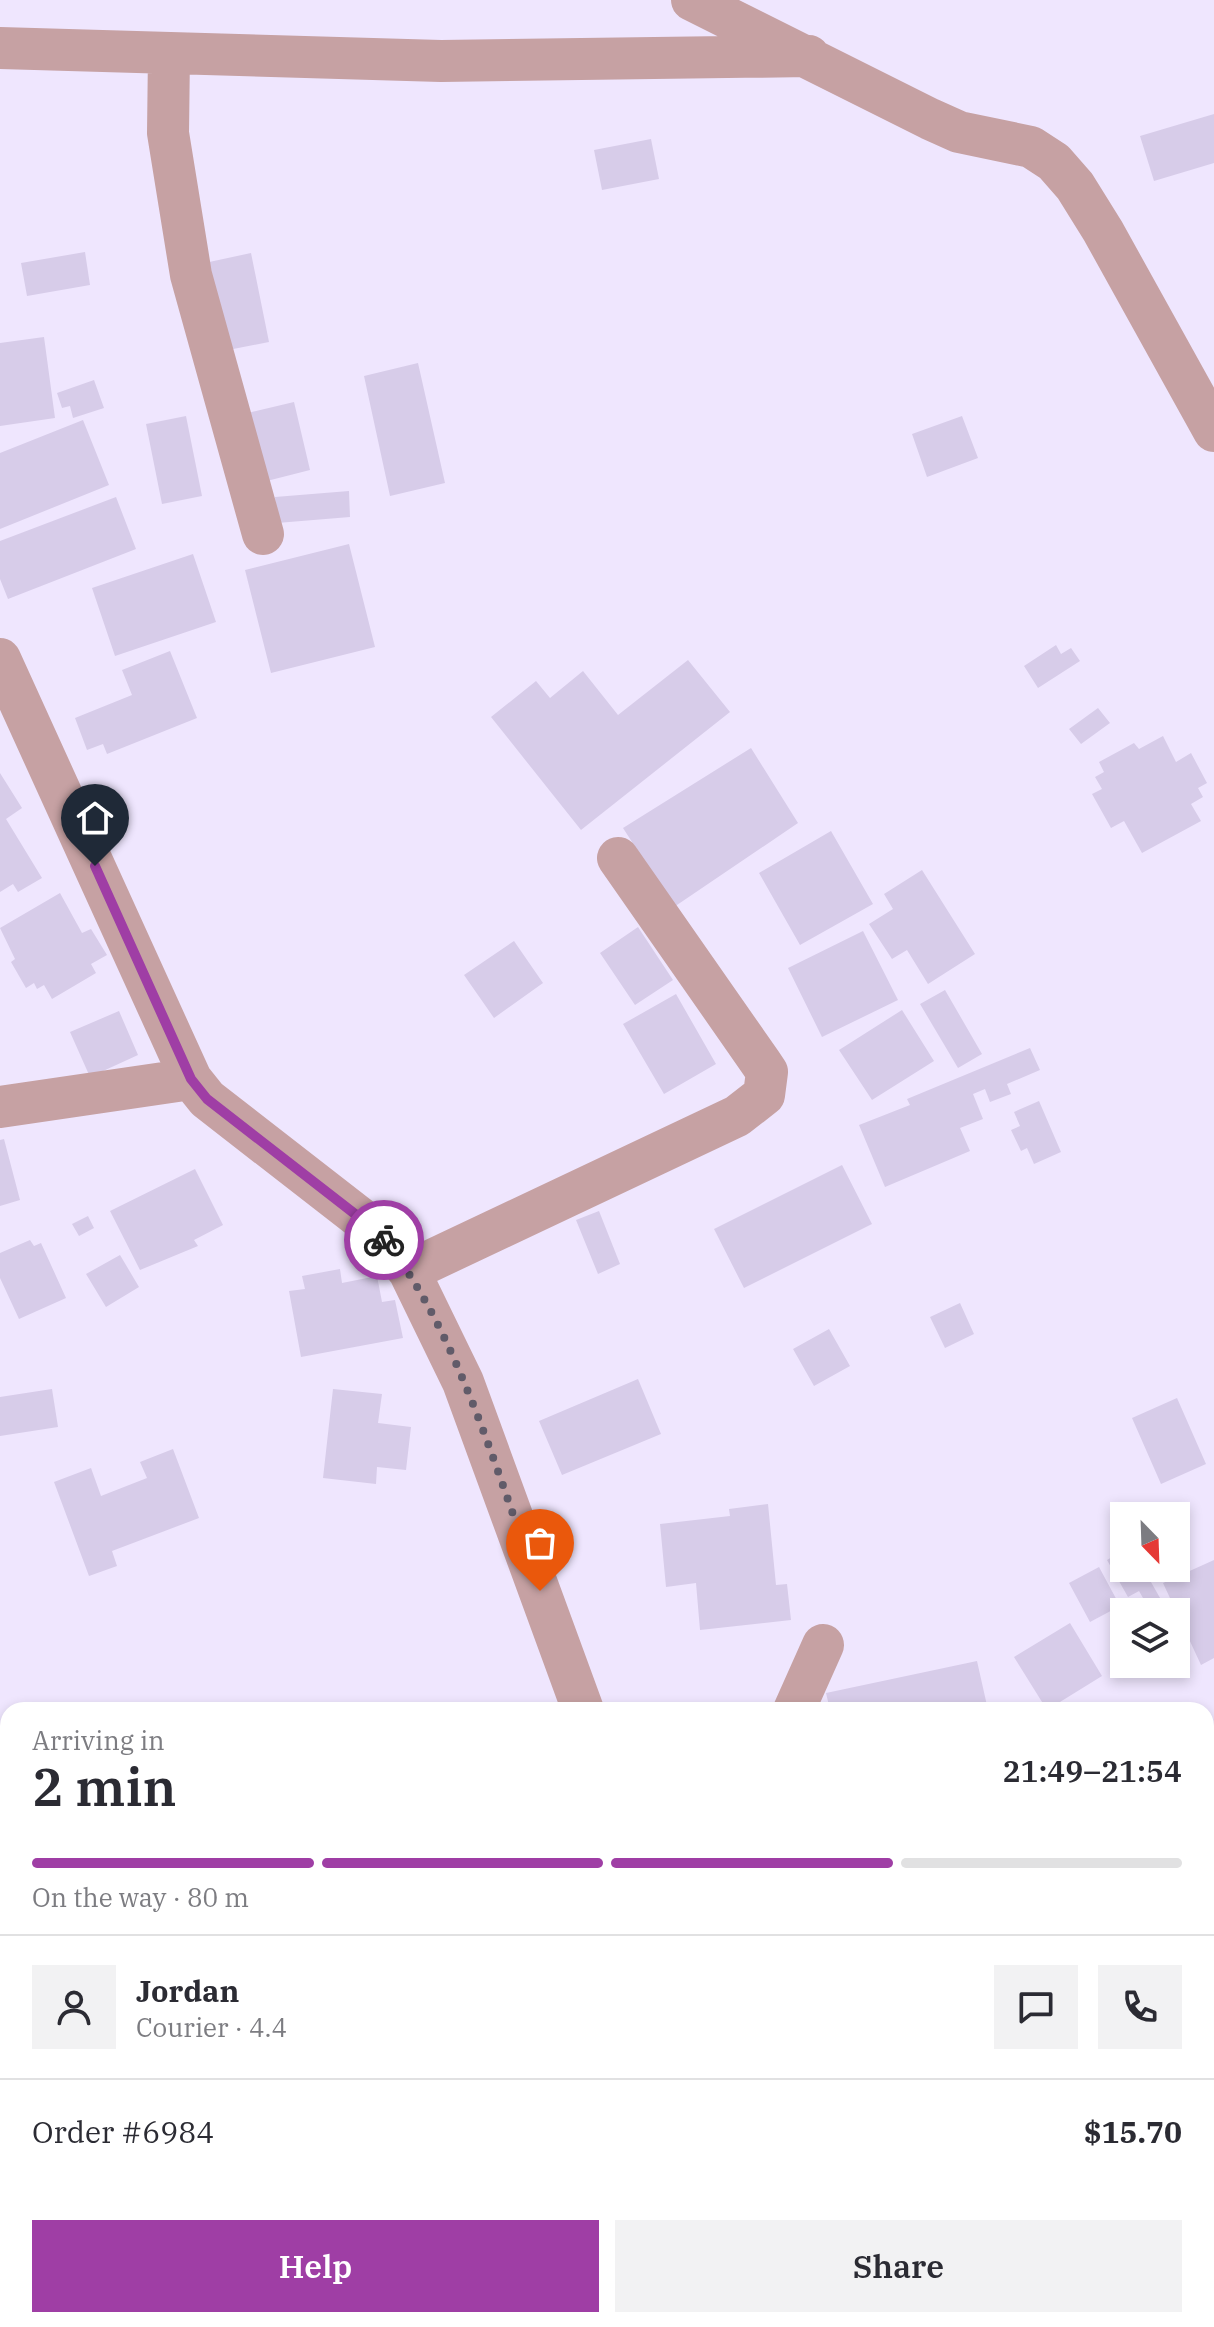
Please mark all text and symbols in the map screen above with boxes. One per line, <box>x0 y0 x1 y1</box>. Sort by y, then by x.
pin <box>61 784 129 866</box>
icon: home <box>73 796 117 840</box>
courier <box>344 1200 424 1280</box>
icon: bike <box>362 1218 406 1262</box>
north arrow <box>1110 1502 1190 1582</box>
map controls <box>1110 1502 1190 1678</box>
pin <box>506 1509 574 1591</box>
icon: bag <box>518 1521 562 1565</box>
button: layers <box>1110 1598 1190 1678</box>
text: Arriving in <box>32 1723 165 1757</box>
text: 21:49–21:54 <box>1002 1751 1182 1790</box>
text: 2 min <box>32 1753 177 1820</box>
text: On the way · 80 m <box>32 1880 249 1914</box>
button: person <box>32 1965 116 2049</box>
button: chat <box>994 1965 1078 2049</box>
button: phone <box>1098 1965 1182 2049</box>
text: Jordan <box>136 1971 239 2010</box>
text: Courier · 4.4 <box>136 2010 287 2044</box>
text: Order #6984 <box>32 2112 214 2151</box>
text: $15.70 <box>1084 2112 1182 2151</box>
button: Help <box>32 2220 599 2312</box>
button: Share <box>615 2220 1182 2312</box>

